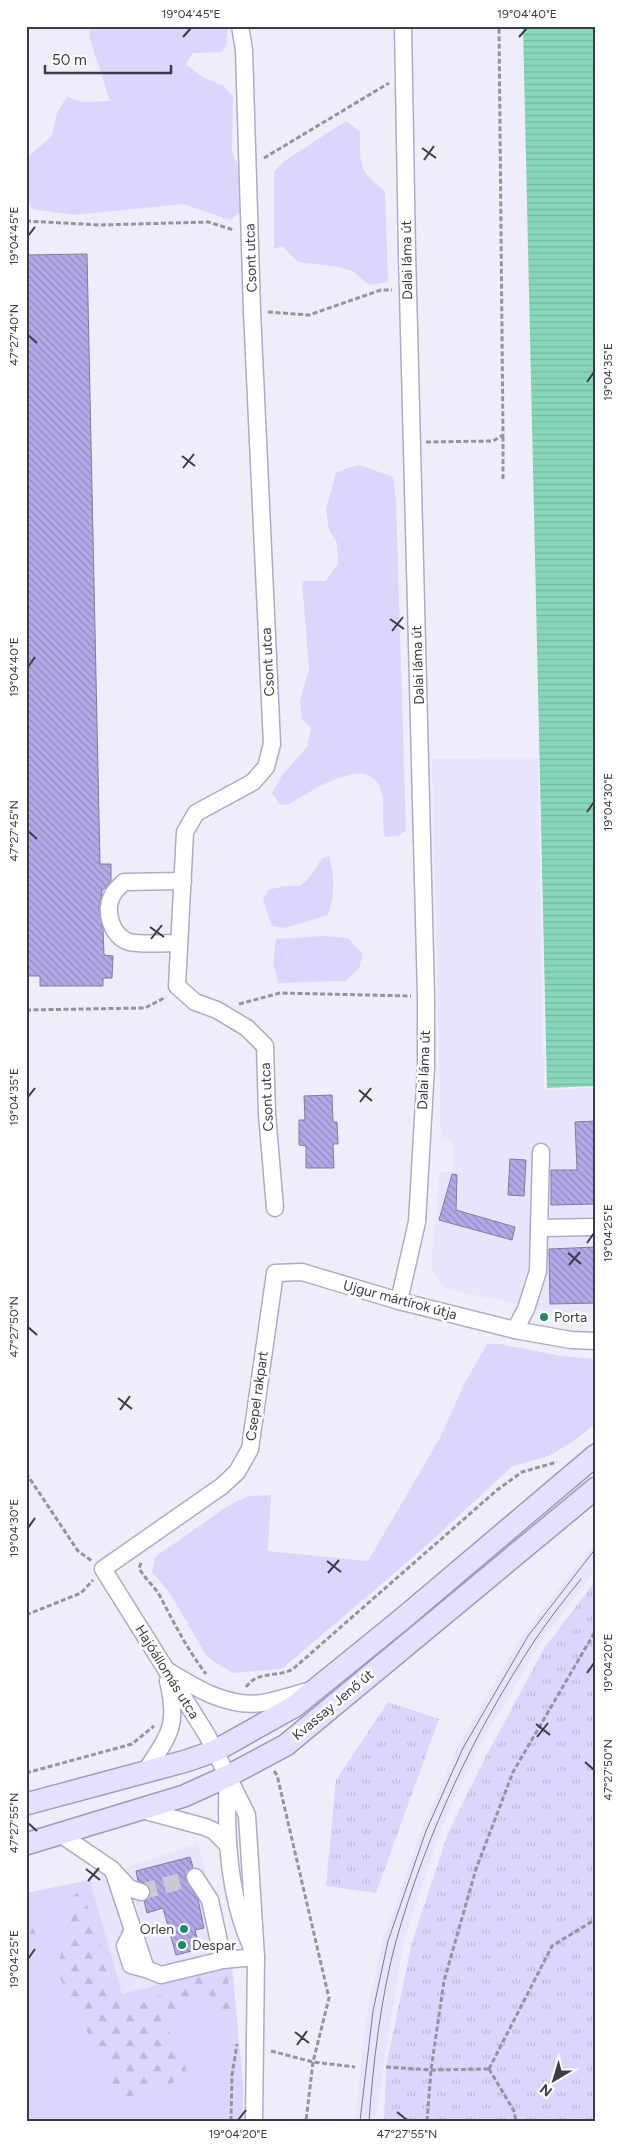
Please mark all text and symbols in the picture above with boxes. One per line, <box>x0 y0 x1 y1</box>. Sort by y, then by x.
text: 19°04'45"E <box>161 7 221 21</box>
text: 19°04'40"E <box>497 7 557 21</box>
scale bar <box>45 42 171 74</box>
text: 50 m <box>52 51 87 69</box>
text: 19°04'45"E <box>7 206 21 266</box>
street label: Dalai láma út <box>398 220 416 300</box>
street label: Csont utca <box>241 223 261 293</box>
text: 47°27'40"N <box>7 304 21 366</box>
text: 19°04'35"E <box>601 343 615 401</box>
street label: Dalai láma út <box>408 625 428 705</box>
street label: Csont utca <box>258 627 278 697</box>
text: 19°04'40"E <box>7 637 21 697</box>
text: 19°04'30"E <box>601 773 615 831</box>
text: 47°27'45"N <box>7 800 21 862</box>
street label: Dalai láma út <box>414 1030 434 1110</box>
street label: Csont utca <box>257 1062 277 1132</box>
text: 19°04'35"E <box>7 1068 21 1126</box>
text: 19°04'25"E <box>601 1204 615 1262</box>
street label: Ujgur mártírok útja <box>341 1277 459 1323</box>
text: 47°27'50"N <box>7 1296 21 1358</box>
place label: Porta <box>554 1309 587 1326</box>
marker: Porta <box>538 1311 550 1323</box>
street label: Csepel rakpart <box>242 1350 272 1442</box>
text: 19°04'30"E <box>7 1499 21 1557</box>
street label: Hajóállomás utca <box>131 1622 203 1722</box>
text: 19°04'20"E <box>601 1633 615 1693</box>
street label: Kvassay Jenő út <box>289 1666 377 1744</box>
text: 47°27'50"N <box>601 1739 615 1801</box>
text: 47°27'55"N <box>7 1793 21 1853</box>
place label: Orlen <box>140 1921 174 1938</box>
marker: Orlen <box>178 1923 190 1935</box>
text: 19°04'25"E <box>7 1930 21 1988</box>
place label: Despar <box>192 1937 236 1954</box>
marker: Despar <box>176 1939 188 1951</box>
north arrow <box>530 2054 580 2104</box>
text: N <box>537 2080 556 2100</box>
text: 19°04'20"E <box>208 2127 268 2141</box>
text: 47°27'55"N <box>377 2127 437 2141</box>

